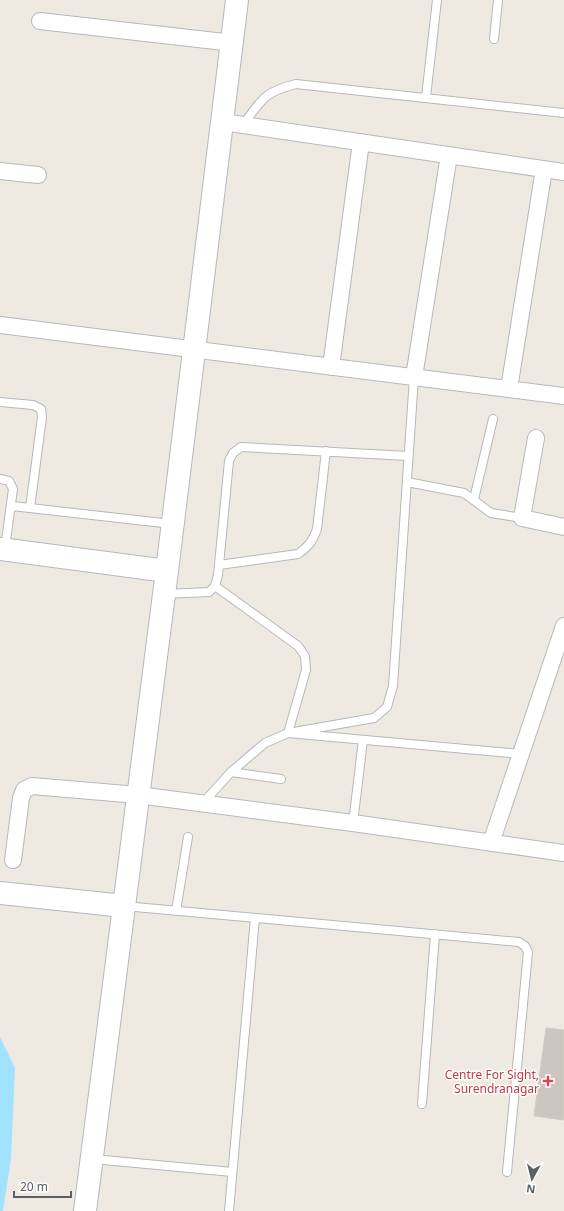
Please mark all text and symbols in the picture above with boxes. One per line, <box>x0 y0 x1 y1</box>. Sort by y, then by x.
place label: Centre For Sight, Surendranagar <box>445 1066 539 1097</box>
marker: Centre For Sight, Surendranagar <box>542 1075 554 1087</box>
north arrow <box>512 1159 552 1199</box>
scale bar <box>14 1173 71 1199</box>
text: 20 m <box>20 1178 48 1195</box>
text: N <box>525 1181 536 1197</box>

